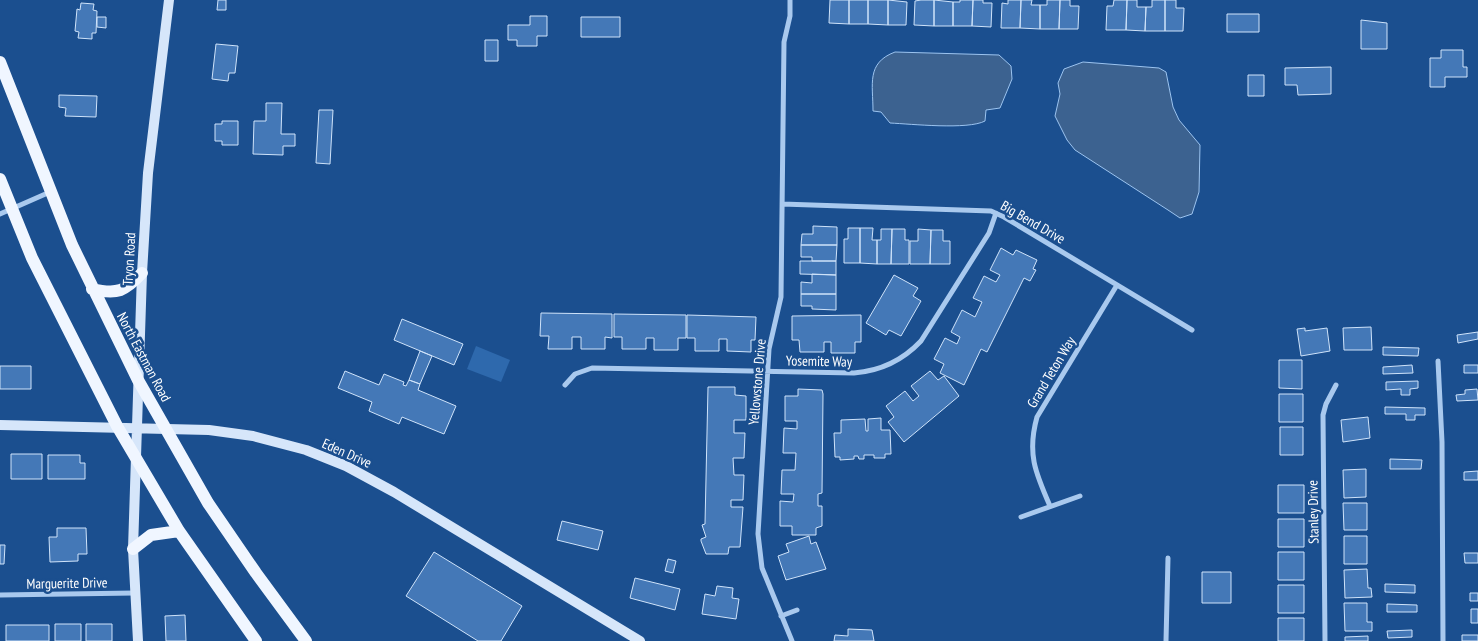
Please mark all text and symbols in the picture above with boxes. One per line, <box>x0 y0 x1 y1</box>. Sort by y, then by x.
street label: Big Bend Drive <box>997 196 1069 248</box>
street label: Tryon Road <box>119 232 139 286</box>
street label: North Eastman Road <box>113 309 175 405</box>
street label: Grand Teton Way <box>1023 332 1080 411</box>
street label: Yellowstone Drive <box>744 338 770 426</box>
street label: Yosemite Way <box>786 351 853 371</box>
street label: Eden Drive <box>319 434 375 472</box>
street label: Stanley Drive <box>1303 480 1323 544</box>
street label: Marguerite Drive <box>26 573 108 593</box>

